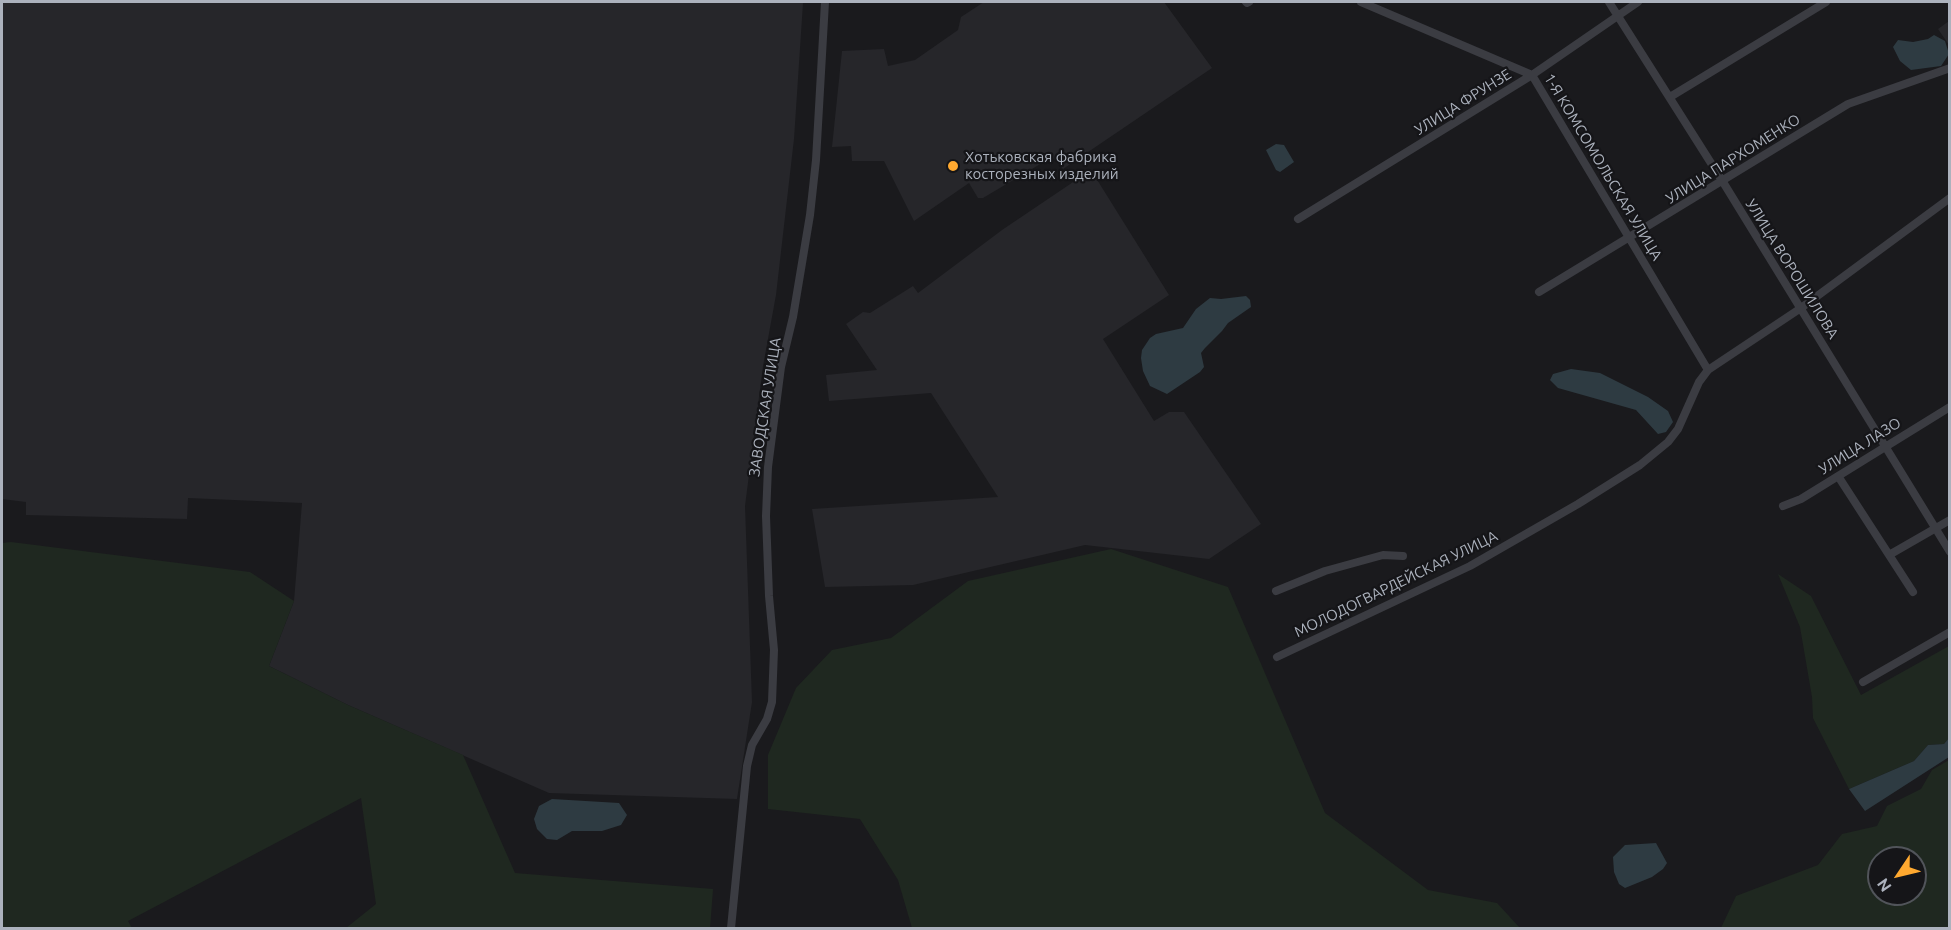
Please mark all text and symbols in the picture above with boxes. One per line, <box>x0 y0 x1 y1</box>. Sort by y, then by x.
street label: УЛИЦА ФРУНЗЕ <box>1411 65 1515 139</box>
street label: 1-Я КОМСОМОЛЬСКАЯ УЛИЦА <box>1540 70 1666 264</box>
street label: УЛИЦА ПАРХОМЕНКО <box>1663 110 1803 208</box>
place label: Хотьковская фабрика косторезных изделий <box>965 148 1119 183</box>
marker: Хотьковская фабрика косторезных изделий <box>946 159 960 173</box>
street label: УЛИЦА ВОРОШИЛОВА <box>1742 196 1842 342</box>
street label: ЗАВОДСКАЯ УЛИЦА <box>745 336 785 478</box>
street label: УЛИЦА ЛАЗО <box>1816 414 1904 478</box>
street label: МОЛОДОГВАРДЕЙСКАЯ УЛИЦА <box>1291 527 1501 641</box>
north arrow <box>1867 846 1927 906</box>
text: N <box>1873 875 1895 895</box>

